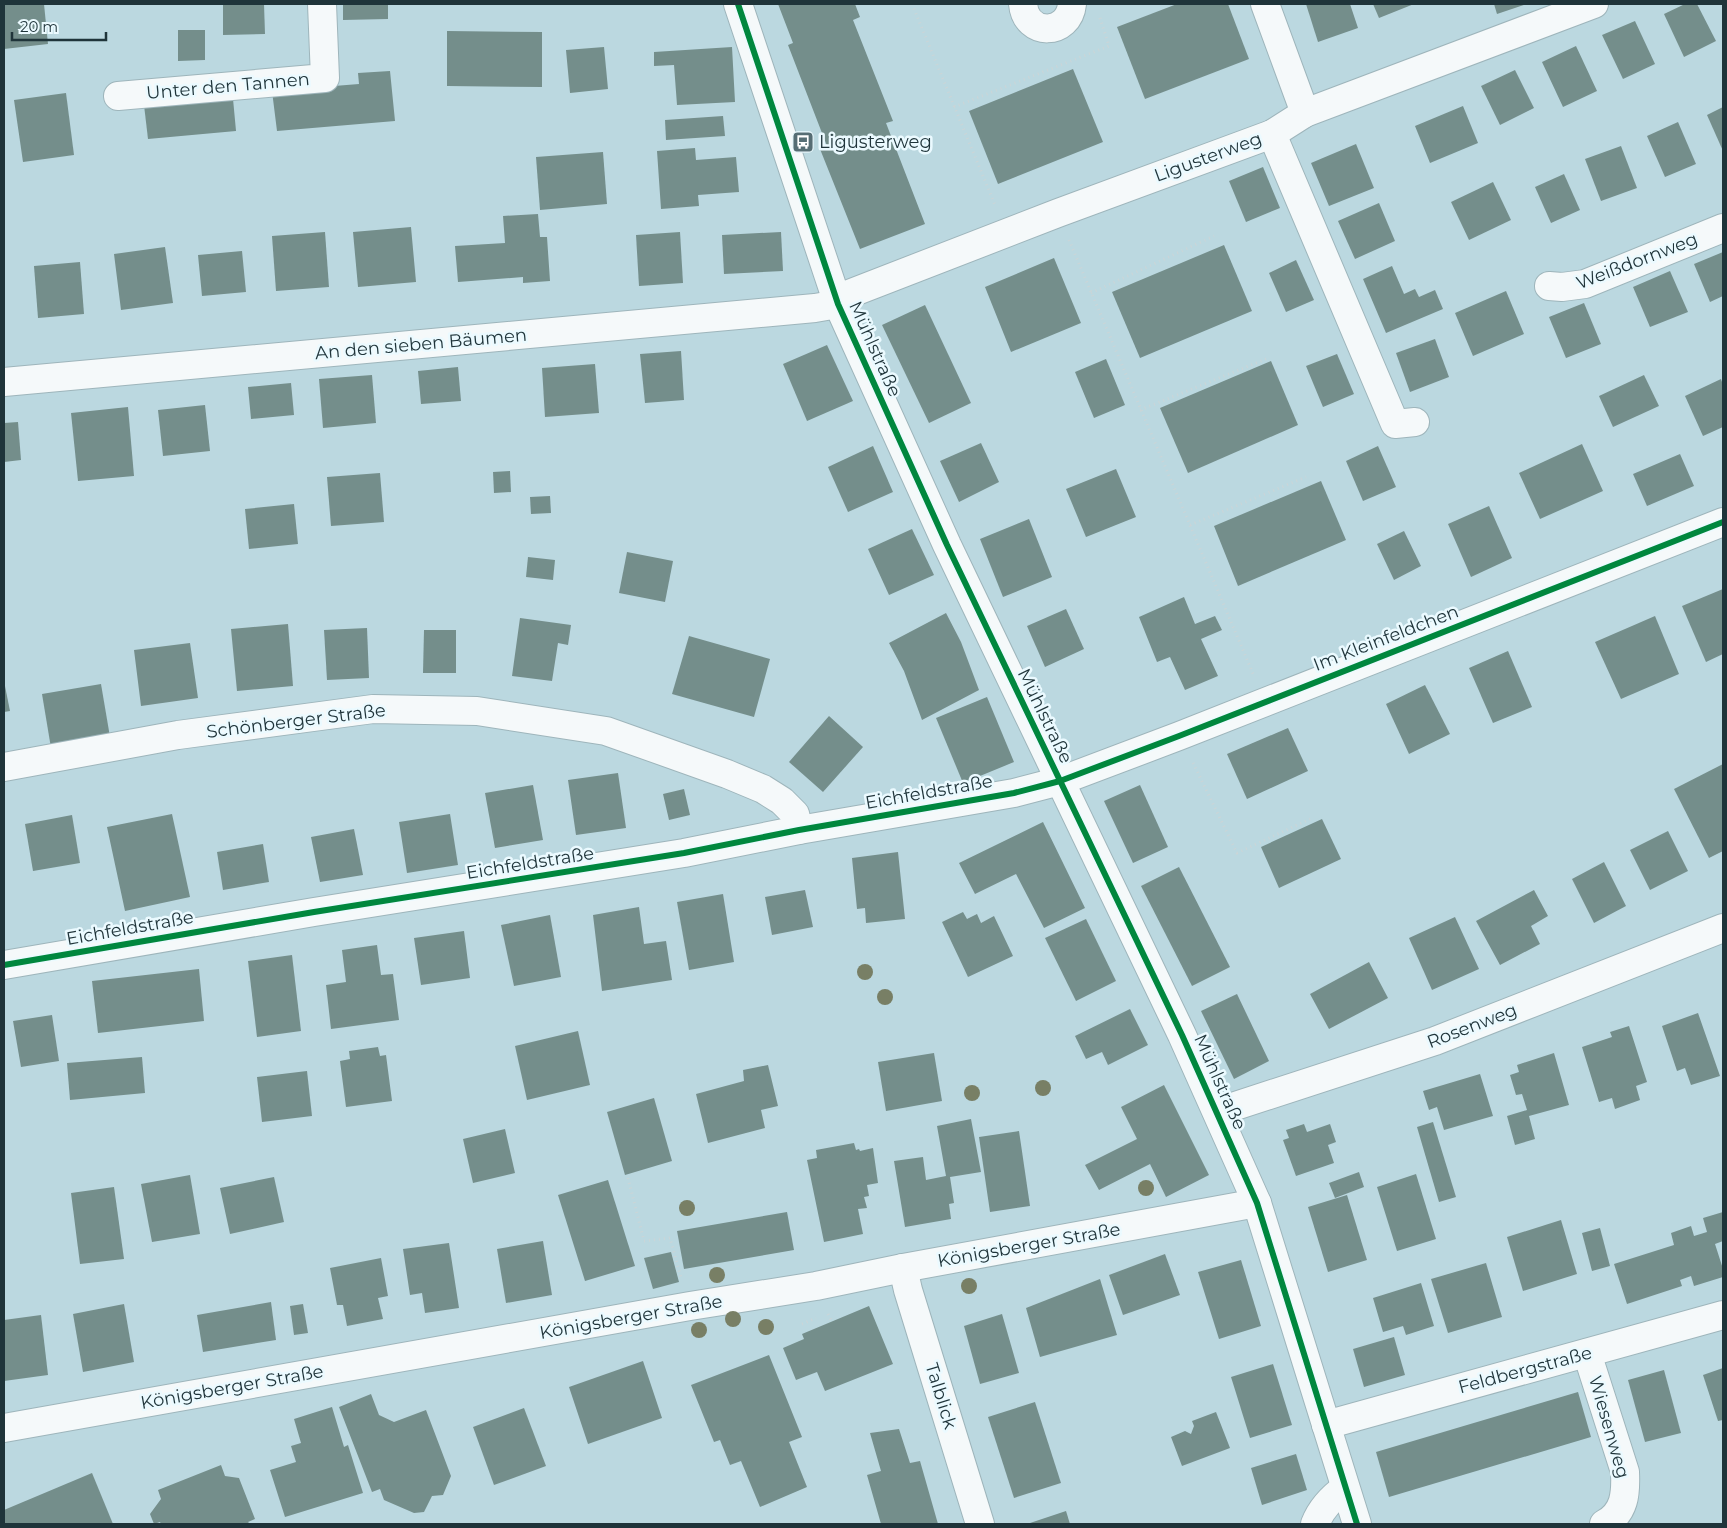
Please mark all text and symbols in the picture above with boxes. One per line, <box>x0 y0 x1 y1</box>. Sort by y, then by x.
scale bar <box>12 10 106 42</box>
text: 20 m <box>20 17 58 36</box>
street label: Unter den Tannen <box>145 68 311 104</box>
street label: Ligusterweg <box>1151 127 1265 187</box>
bus stop icon: Ligusterweg <box>791 130 815 154</box>
place label: Ligusterweg <box>819 131 932 153</box>
street label: Weißdornweg <box>1573 228 1701 294</box>
street label: Mühlstraße <box>844 298 906 400</box>
street label: An den sieben Bäumen <box>314 324 528 364</box>
street label: Im Kleinfeldchen <box>1310 600 1462 676</box>
street label: Mühlstraße <box>1013 665 1077 767</box>
street label: Schönberger Straße <box>205 699 387 743</box>
street label: Eichfeldstraße <box>864 770 995 814</box>
street label: Eichfeldstraße <box>465 842 596 884</box>
street label: Eichfeldstraße <box>65 906 196 950</box>
street label: Rosenweg <box>1424 999 1520 1053</box>
street label: Mühlstraße <box>1189 1031 1251 1133</box>
street label: Königsberger Straße <box>936 1218 1122 1272</box>
street label: Königsberger Straße <box>538 1290 724 1344</box>
street label: Feldbergstraße <box>1456 1342 1594 1398</box>
street label: Königsberger Straße <box>139 1360 325 1414</box>
street label: Talblick <box>921 1360 962 1432</box>
street label: Wiesenweg <box>1584 1373 1634 1481</box>

